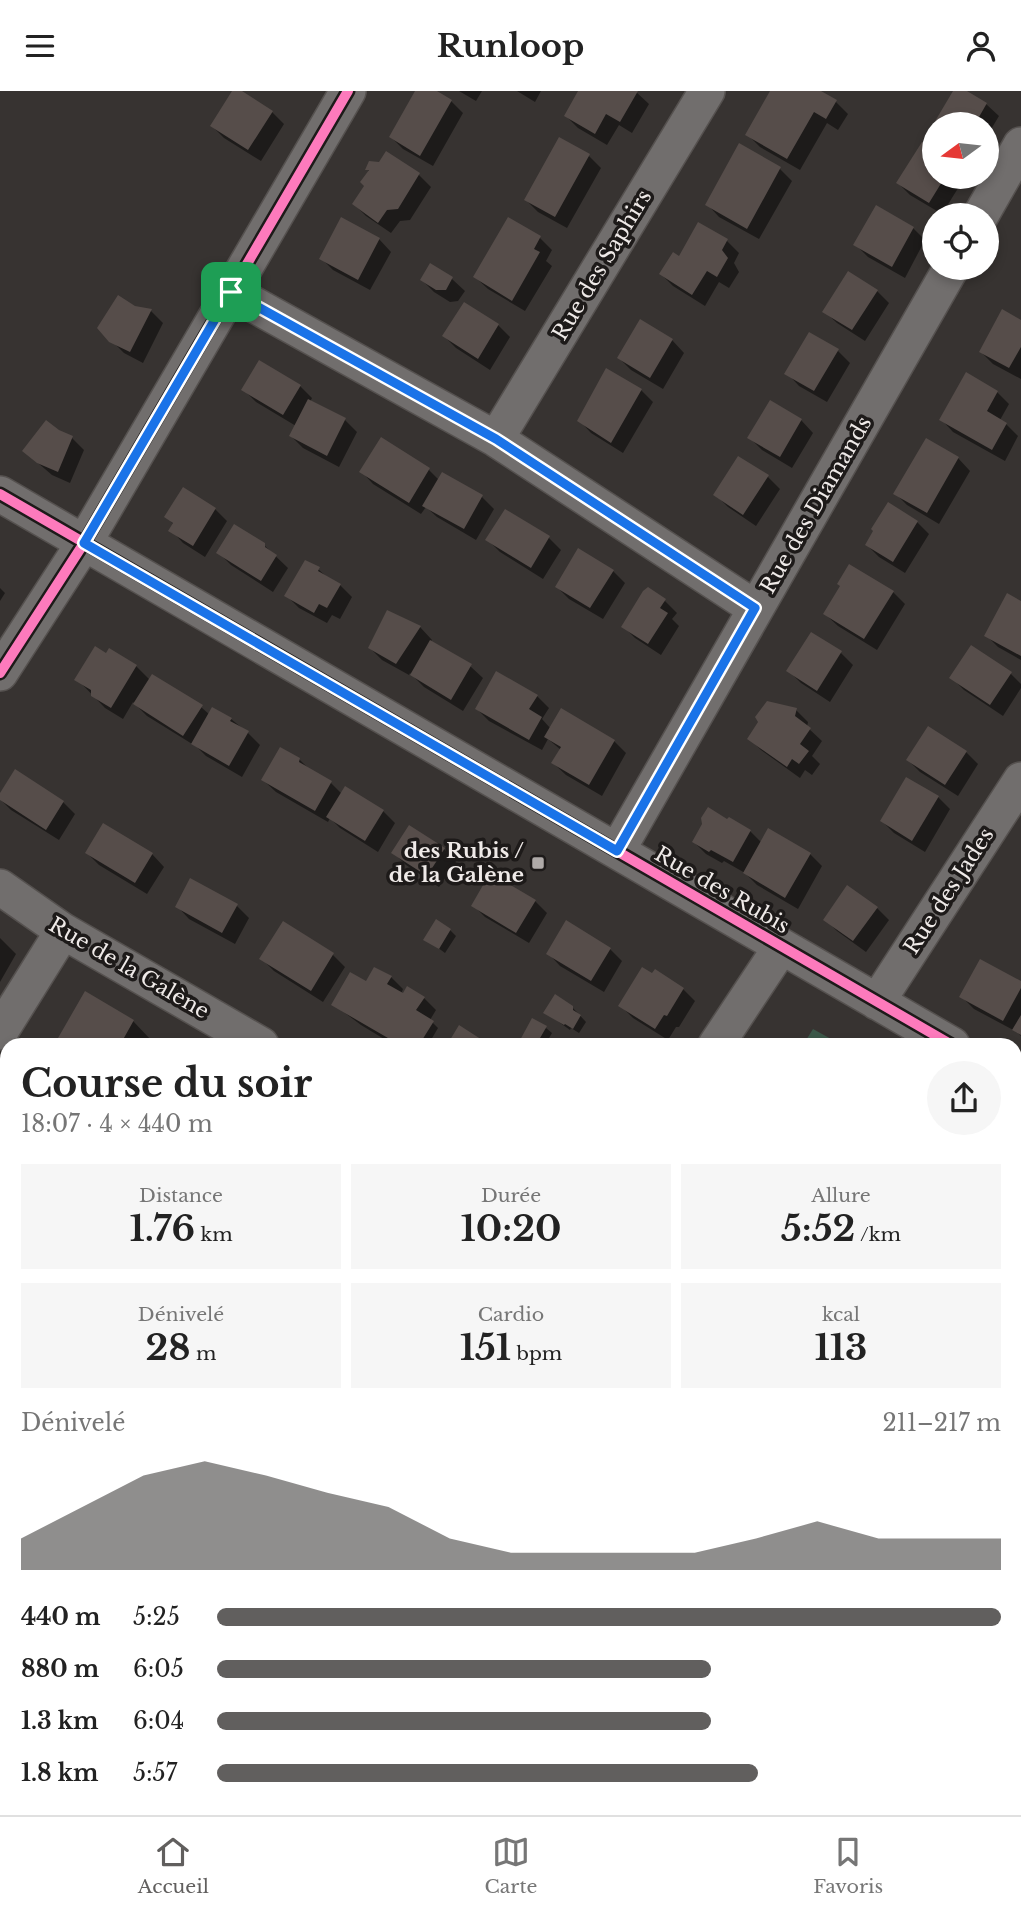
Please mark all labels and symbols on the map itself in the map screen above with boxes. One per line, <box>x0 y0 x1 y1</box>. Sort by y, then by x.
north arrow <box>922 112 999 189</box>
street label: Rue des Saphirs <box>547 185 657 345</box>
pin <box>201 262 261 322</box>
street label: Rue des Diamands <box>755 412 877 598</box>
street label: Rue des Jades <box>899 823 999 959</box>
place label: des Rubis / de la Galène <box>389 838 524 888</box>
street label: Rue des Rubis <box>650 841 794 939</box>
marker: des Rubis / de la Galène <box>530 855 546 871</box>
street label: Rue de la Galène <box>44 912 214 1024</box>

